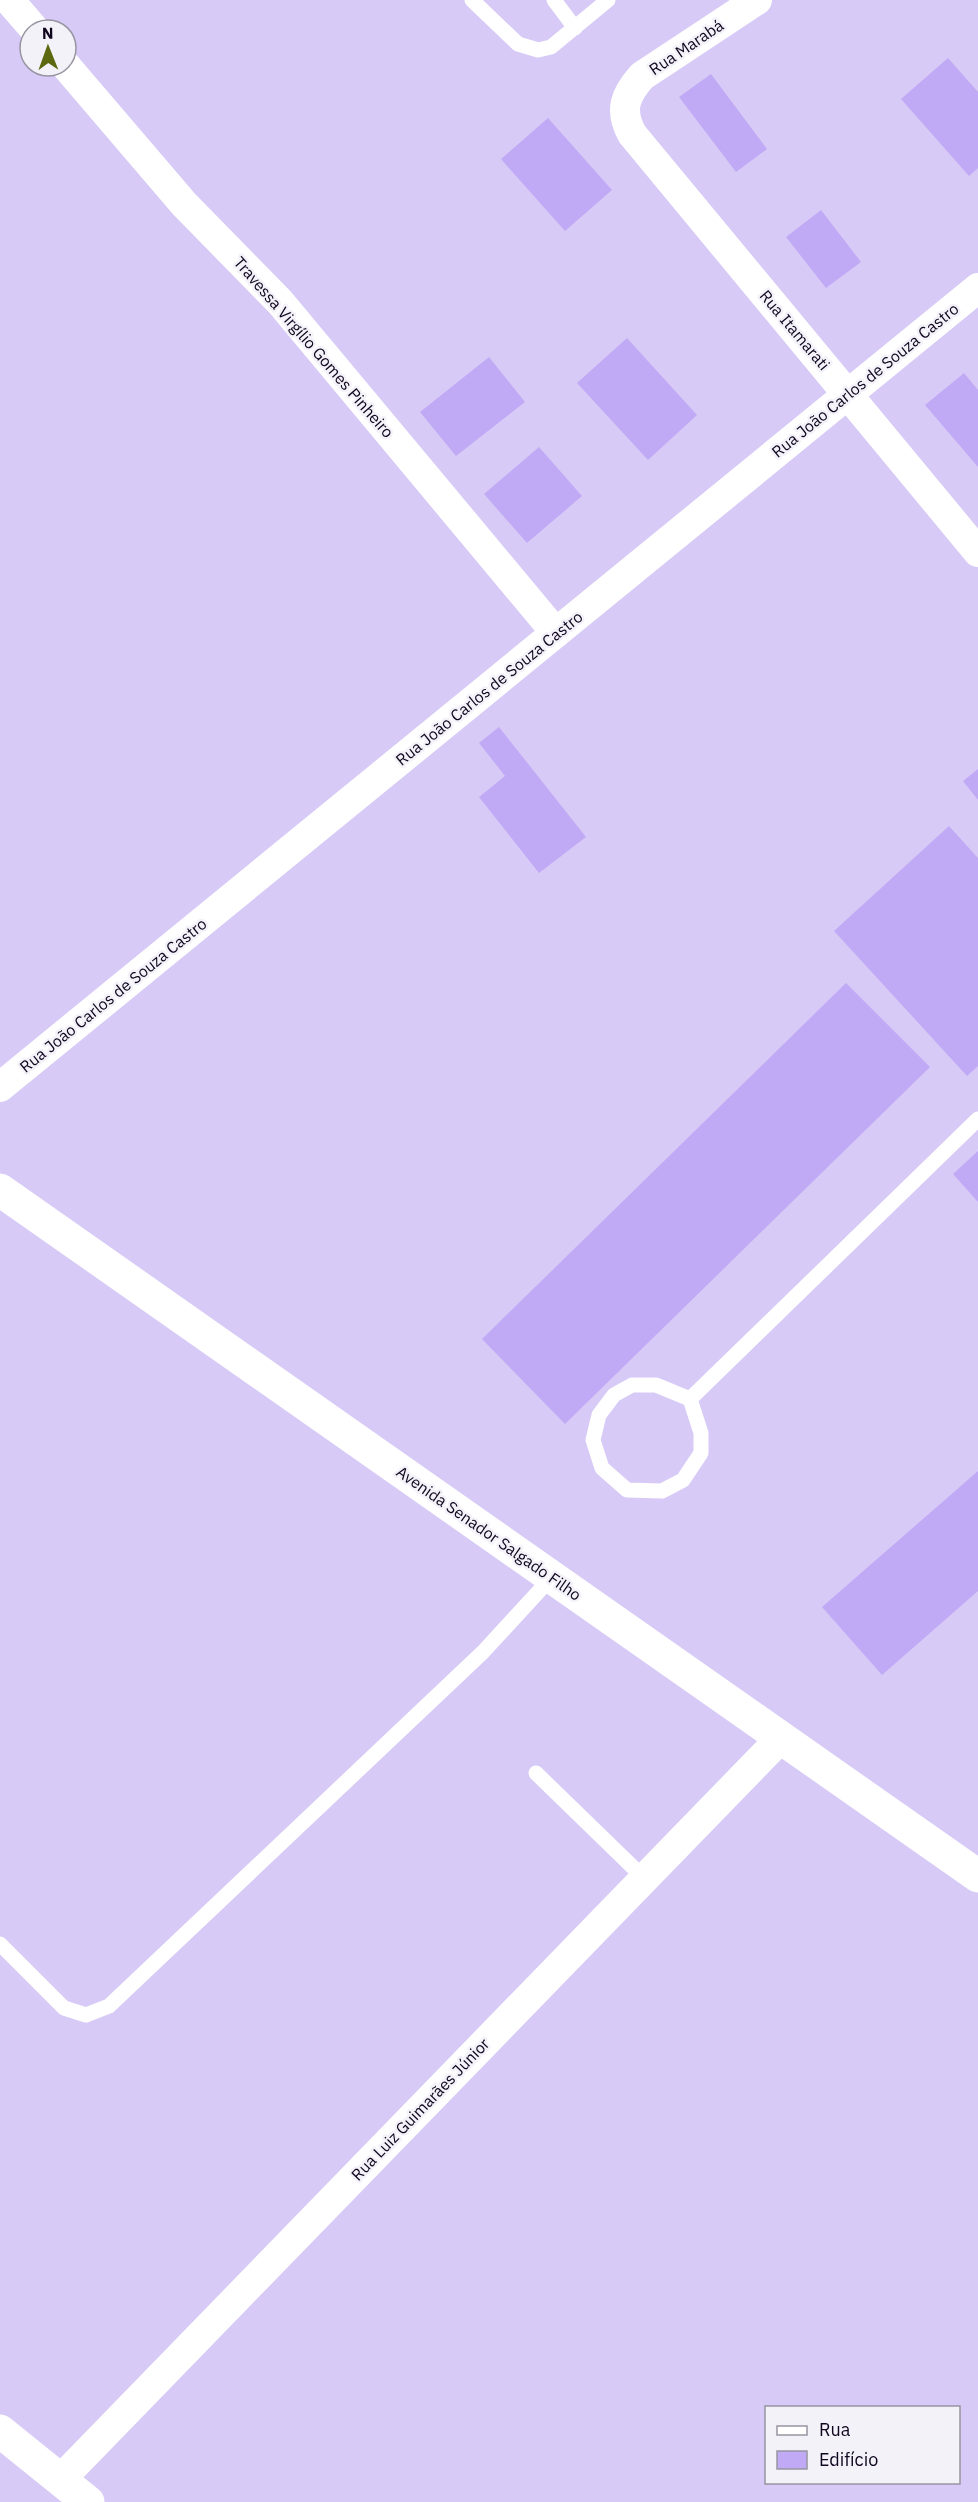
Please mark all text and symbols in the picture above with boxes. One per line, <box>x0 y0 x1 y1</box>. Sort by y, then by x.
street label: Rua Marabá <box>645 15 727 79</box>
north arrow <box>18 18 78 78</box>
text: N <box>42 23 54 43</box>
street label: Travessa Virgílio Gomes Pinheiro <box>230 252 398 442</box>
street label: Rua Itamarati <box>756 286 834 374</box>
street label: Rua João Carlos de Souza Castro <box>767 298 963 462</box>
street label: Rua João Carlos de Souza Castro <box>391 606 587 770</box>
street label: Rua João Carlos de Souza Castro <box>15 913 211 1077</box>
street label: Avenida Senador Salgado Filho <box>393 1461 585 1605</box>
street label: Rua Luiz Guimarães Júnior <box>347 2033 493 2184</box>
legend <box>765 2406 960 2484</box>
text: Rua <box>819 2418 851 2441</box>
text: Edifício <box>819 2448 878 2471</box>

